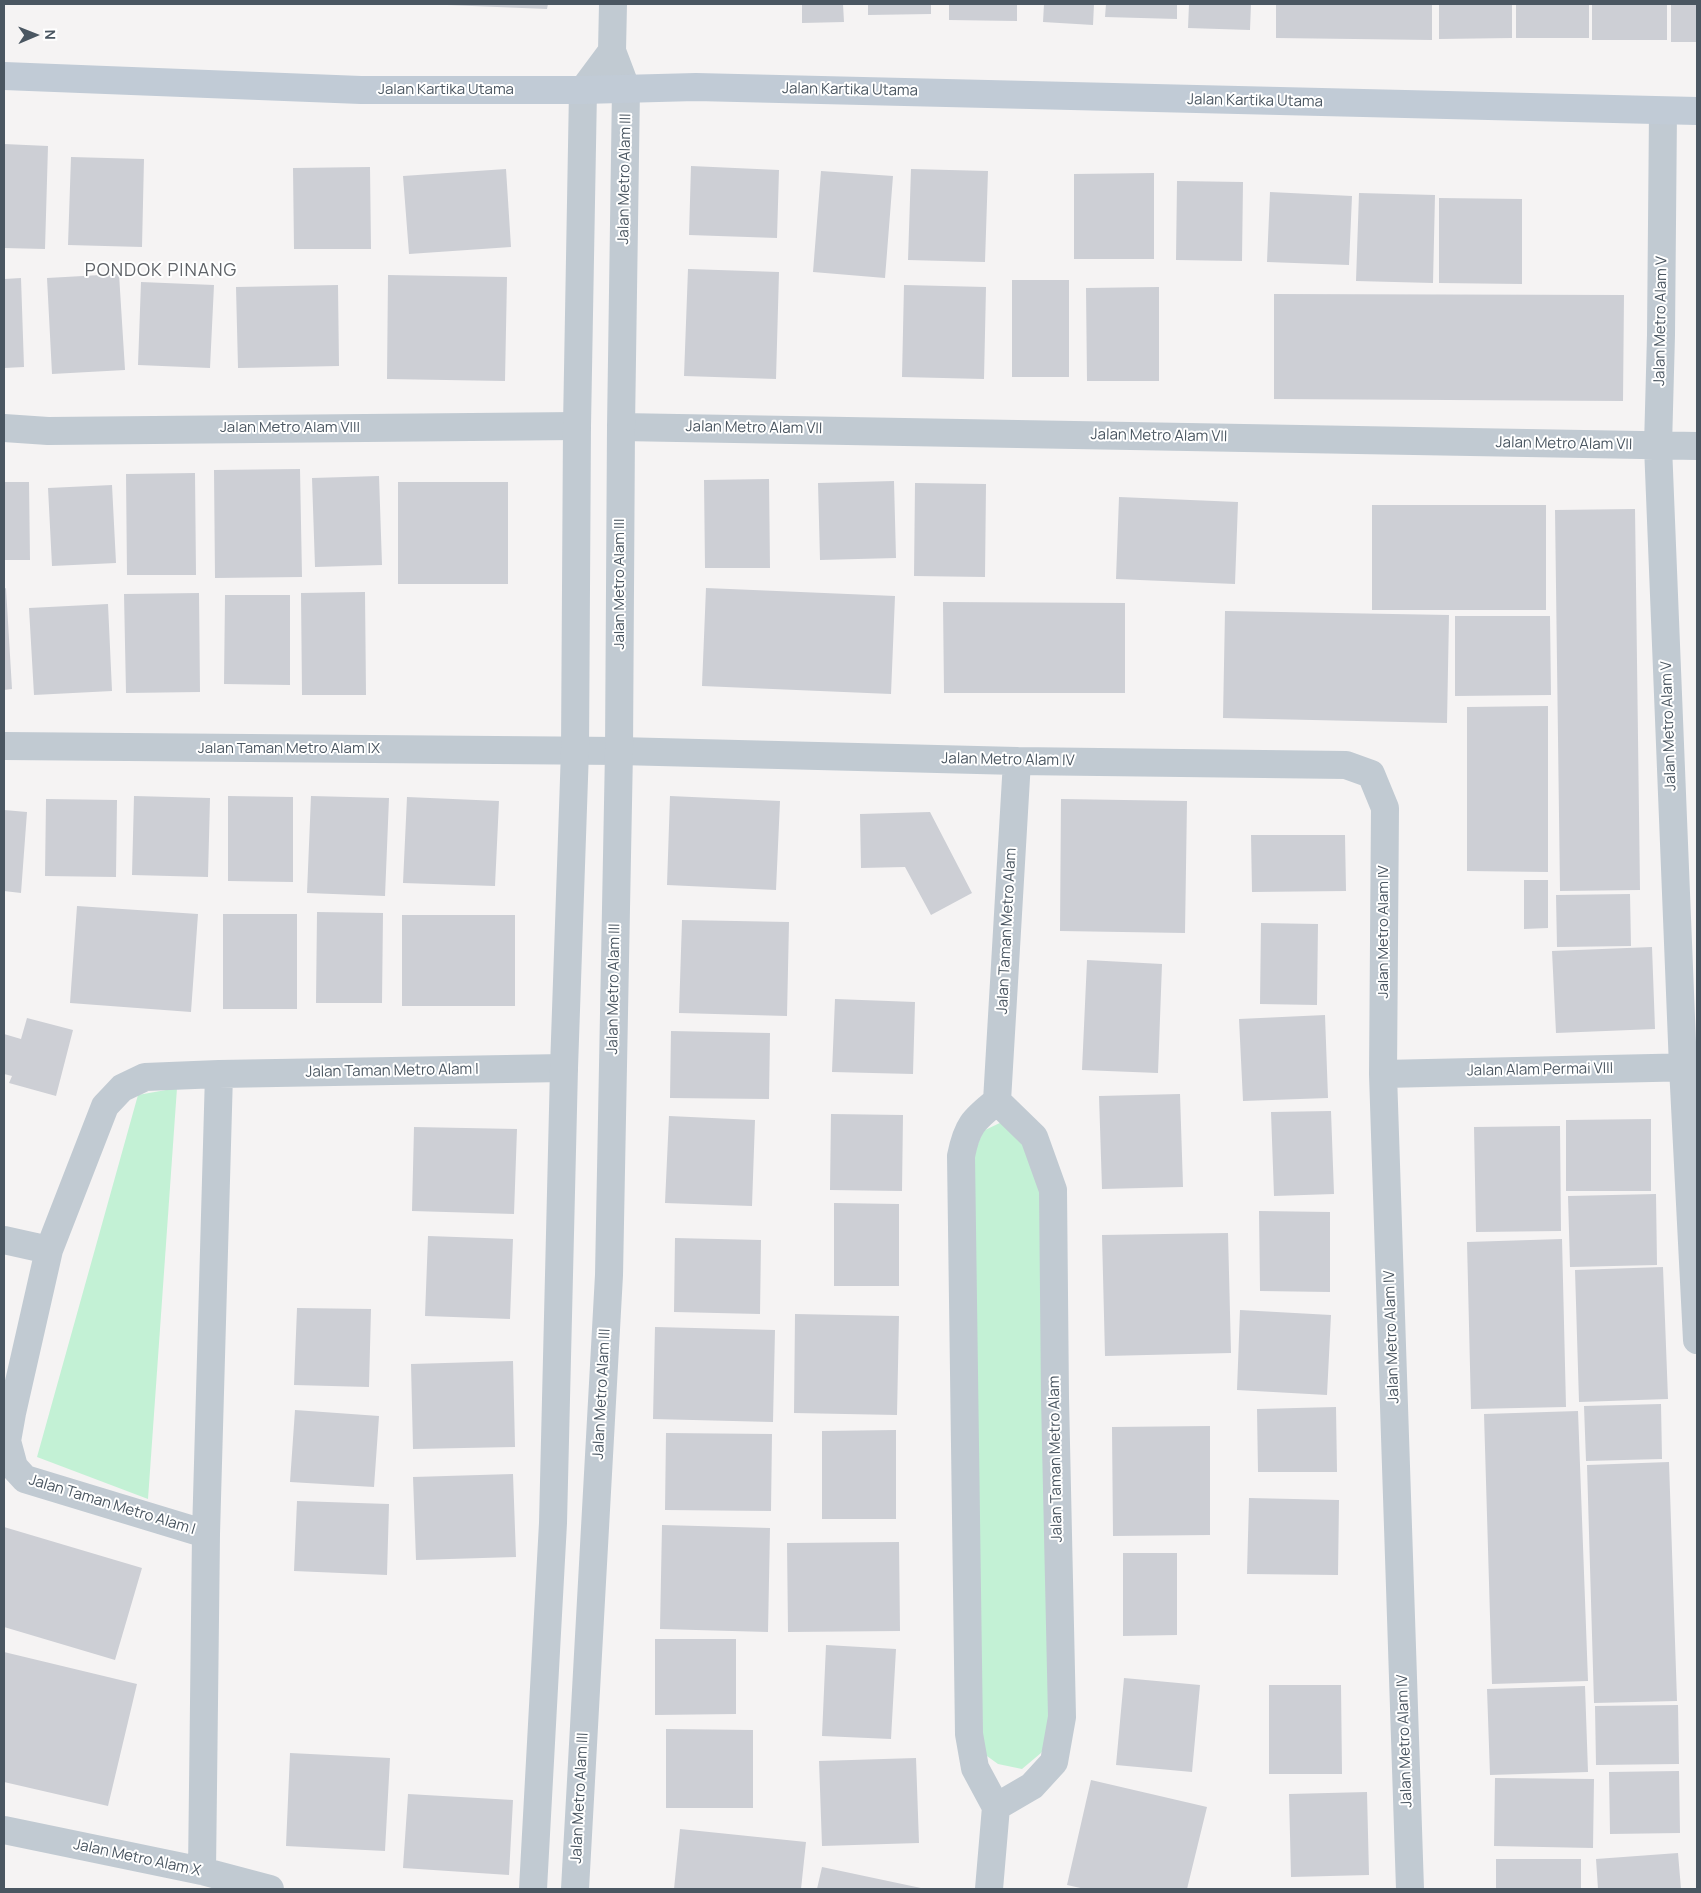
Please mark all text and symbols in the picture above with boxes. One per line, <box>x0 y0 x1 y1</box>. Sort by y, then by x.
north arrow <box>10 10 60 60</box>
text: N <box>41 30 60 40</box>
street label: Jalan Kartika Utama <box>782 80 918 100</box>
street label: Jalan Kartika Utama <box>378 81 514 99</box>
street label: Jalan Kartika Utama <box>1187 91 1323 111</box>
street label: Jalan Metro Alam III <box>615 113 635 245</box>
street label: Jalan Metro Alam V <box>1651 256 1671 386</box>
district label: PONDOK PINANG <box>83 260 239 282</box>
street label: Jalan Metro Alam VII <box>686 418 822 438</box>
street label: Jalan Metro Alam VIII <box>220 419 360 437</box>
street label: Jalan Metro Alam VII <box>1091 426 1227 446</box>
street label: Jalan Metro Alam VII <box>1496 434 1632 454</box>
street label: Jalan Metro Alam III <box>611 518 629 650</box>
street label: Jalan Metro Alam V <box>1658 661 1680 791</box>
street label: Jalan Taman Metro Alam IX <box>198 740 380 758</box>
street label: Jalan Metro Alam IV <box>941 750 1075 770</box>
street label: Jalan Taman Metro Alam <box>994 847 1020 1015</box>
street label: Jalan Metro Alam IV <box>1375 865 1393 999</box>
street label: Jalan Metro Alam III <box>604 923 624 1055</box>
street label: Jalan Taman Metro Alam I <box>305 1060 479 1082</box>
street label: Jalan Alam Permai VIII <box>1467 1060 1613 1080</box>
street label: Jalan Metro Alam IV <box>1381 1270 1403 1404</box>
street label: Jalan Metro Alam III <box>590 1328 614 1460</box>
street label: Jalan Taman Metro Alam <box>1046 1375 1066 1543</box>
street label: Jalan Taman Metro Alam I <box>27 1471 197 1539</box>
street label: Jalan Metro Alam IV <box>1394 1674 1416 1808</box>
street label: Jalan Metro Alam III <box>568 1732 592 1864</box>
street label: Jalan Metro Alam X <box>72 1836 202 1880</box>

